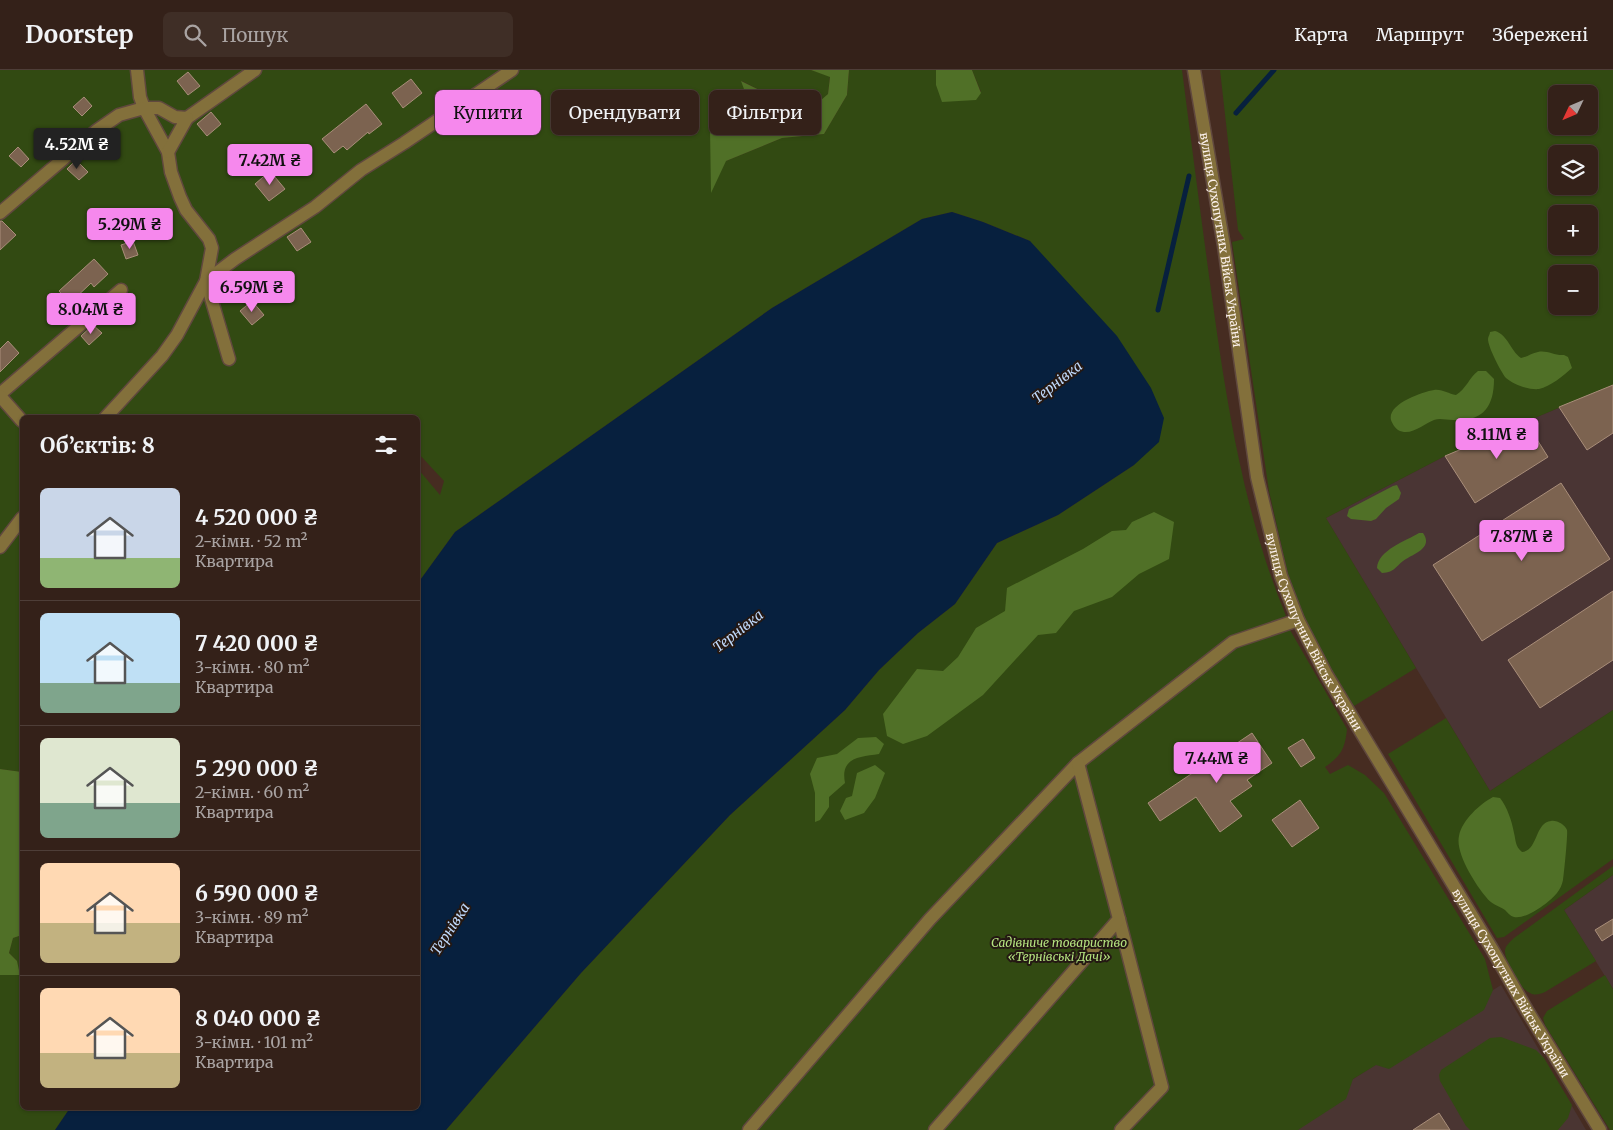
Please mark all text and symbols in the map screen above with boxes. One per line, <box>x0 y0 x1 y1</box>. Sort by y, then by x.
search box <box>163 12 513 57</box>
text: Doorstep <box>25 19 133 50</box>
icon: search <box>181 21 209 49</box>
text: Пошук <box>221 23 288 47</box>
text: Карта <box>1294 23 1348 46</box>
text: Маршрут <box>1376 23 1464 46</box>
text: Збережені <box>1492 23 1588 46</box>
north arrow <box>1548 85 1598 135</box>
map controls <box>1548 85 1598 315</box>
chip: Купити <box>435 90 541 135</box>
chip: Орендувати <box>551 90 699 135</box>
chip: Фільтри <box>709 90 821 135</box>
pin: 4.52M ₴ <box>31 128 123 170</box>
street label: вулиця Сухопутних Військ України <box>1197 131 1246 348</box>
text: 4.52M ₴ <box>45 134 109 154</box>
pin: 7.42M ₴ <box>224 144 316 186</box>
button: layers <box>1548 145 1598 195</box>
text: 7.42M ₴ <box>238 150 302 170</box>
button: + <box>1548 205 1598 255</box>
pin: 5.29M ₴ <box>84 208 176 250</box>
text: 5.29M ₴ <box>98 214 162 234</box>
button: − <box>1548 265 1598 315</box>
pin: 6.59M ₴ <box>206 270 298 313</box>
text: 6.59M ₴ <box>220 277 284 297</box>
pin: 8.04M ₴ <box>45 292 137 335</box>
text: 8.04M ₴ <box>58 299 124 319</box>
water label: Тернівка <box>1028 357 1086 407</box>
pin: 8.11M ₴ <box>1451 418 1543 460</box>
text: 8.11M ₴ <box>1466 424 1528 444</box>
icon: filters <box>372 431 400 459</box>
text: Об’єктів: 8 <box>40 432 155 459</box>
text: 4 520 000 ₴ <box>195 504 319 531</box>
icon: home <box>80 508 140 568</box>
pin: 7.87M ₴ <box>1476 520 1568 562</box>
text: 7.87M ₴ <box>1490 526 1554 546</box>
text: 2-кімн. · 52 m² <box>195 531 307 551</box>
street label: вулиця Сухопутних Військ України <box>1263 531 1366 733</box>
text: Квартира <box>195 551 274 571</box>
water label: Тернівка <box>709 606 767 656</box>
text: 7 420 000 ₴ <box>195 630 319 657</box>
icon: home <box>80 633 140 693</box>
text: 3-кімн. · 80 m² <box>195 657 309 677</box>
text: Квартира <box>195 677 274 697</box>
pin: 7.44M ₴ <box>1171 742 1263 784</box>
text: 7.44M ₴ <box>1185 748 1249 768</box>
text: 5 290 000 ₴ <box>195 755 319 782</box>
icon: home <box>80 758 140 818</box>
text: 2-кімн. · 60 m² <box>195 782 309 802</box>
text: Квартира <box>195 802 274 822</box>
text: 6 590 000 ₴ <box>195 880 319 907</box>
icon: home <box>80 883 140 943</box>
street label: вулиця Сухопутних Військ України <box>1450 886 1573 1080</box>
water label: Тернівка <box>426 899 474 959</box>
text: 3-кімн. · 89 m² <box>195 907 309 927</box>
text: Квартира <box>195 927 274 947</box>
park label: Садівниче товариство «Тернівські Дачі» <box>991 935 1127 964</box>
text: 8 040 000 ₴ <box>195 1005 322 1032</box>
icon: home <box>80 1008 140 1068</box>
text: 3-кімн. · 101 m² <box>195 1032 313 1052</box>
text: Квартира <box>195 1052 274 1072</box>

